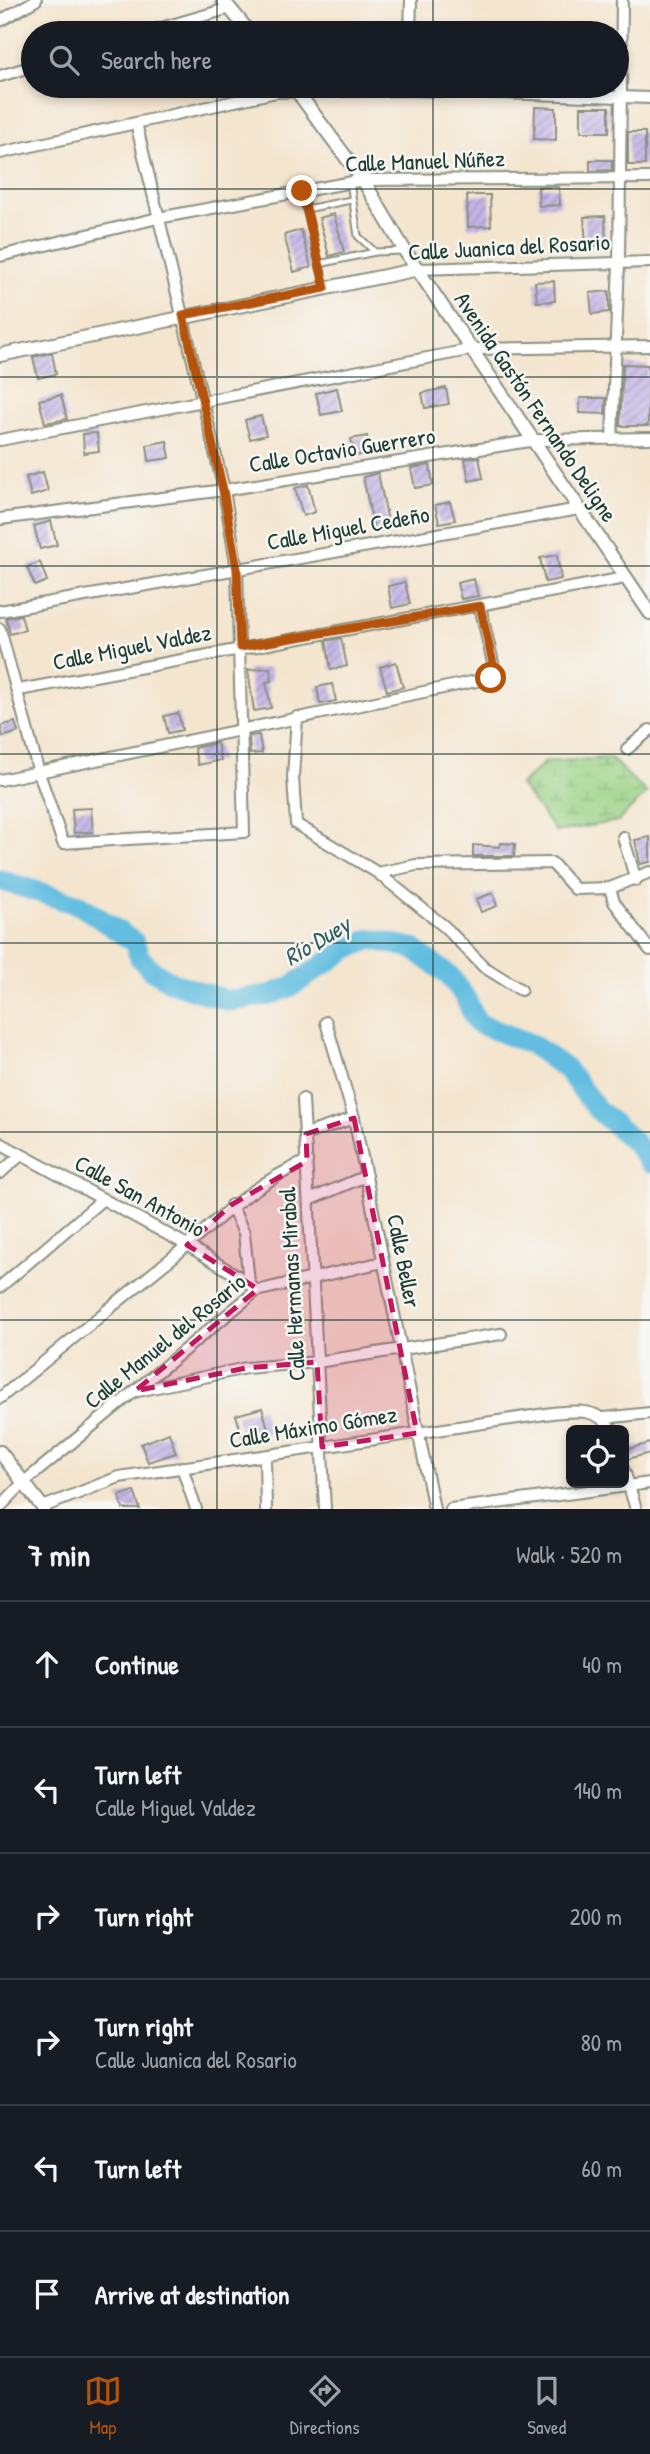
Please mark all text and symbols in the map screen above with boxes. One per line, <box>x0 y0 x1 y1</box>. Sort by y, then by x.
search box <box>21 21 629 98</box>
icon: search <box>45 41 83 79</box>
text: Search here <box>101 42 212 77</box>
street label: Calle Manuel Núñez <box>345 142 505 179</box>
route end <box>286 175 317 206</box>
street label: Calle Juanica del Rosario <box>407 226 611 267</box>
street label: Avenida Gastón Fernando Deligne <box>448 286 625 528</box>
street label: Calle Octavio Guerrero <box>247 419 437 480</box>
street label: Calle Miguel Cedeño <box>264 498 432 557</box>
street label: Calle Miguel Valdez <box>50 616 214 677</box>
route start <box>475 662 506 693</box>
water label: Río Duey <box>277 906 359 973</box>
street label: Calle San Antonio <box>69 1147 211 1244</box>
street label: Calle Hermanas Mirabal <box>271 1185 312 1382</box>
street label: Calle Beller <box>380 1211 429 1310</box>
street label: Calle Manuel del Rosario <box>78 1266 252 1415</box>
street label: Calle Máximo Gómez <box>227 1398 399 1455</box>
map controls <box>566 1425 629 1488</box>
button: locate <box>566 1425 629 1488</box>
text: 7 min <box>28 1535 90 1575</box>
text: Walk · 520 m <box>516 1539 622 1570</box>
icon: ahead <box>28 1645 66 1683</box>
text: Continue <box>95 1647 179 1682</box>
text: 40 m <box>582 1649 622 1680</box>
text: Turn left <box>95 1757 181 1792</box>
icon: left <box>28 1771 66 1809</box>
text: 140 m <box>574 1775 622 1806</box>
text: Calle Miguel Valdez <box>95 1792 256 1823</box>
icon: right <box>28 1897 66 1935</box>
text: Turn right <box>95 1899 193 1934</box>
text: 200 m <box>570 1901 622 1932</box>
text: Turn right <box>95 2009 193 2044</box>
icon: right <box>28 2023 66 2061</box>
text: 80 m <box>581 2027 622 2058</box>
text: Calle Juanica del Rosario <box>95 2044 297 2075</box>
icon: left <box>28 2149 66 2187</box>
text: Turn left <box>95 2151 181 2186</box>
text: 60 m <box>582 2153 622 2184</box>
icon: arrive <box>28 2275 66 2313</box>
text: Arrive at destination <box>95 2277 290 2312</box>
tab: Map <box>84 2372 122 2440</box>
tab: Directions <box>290 2372 360 2440</box>
tab: Saved <box>527 2372 566 2440</box>

